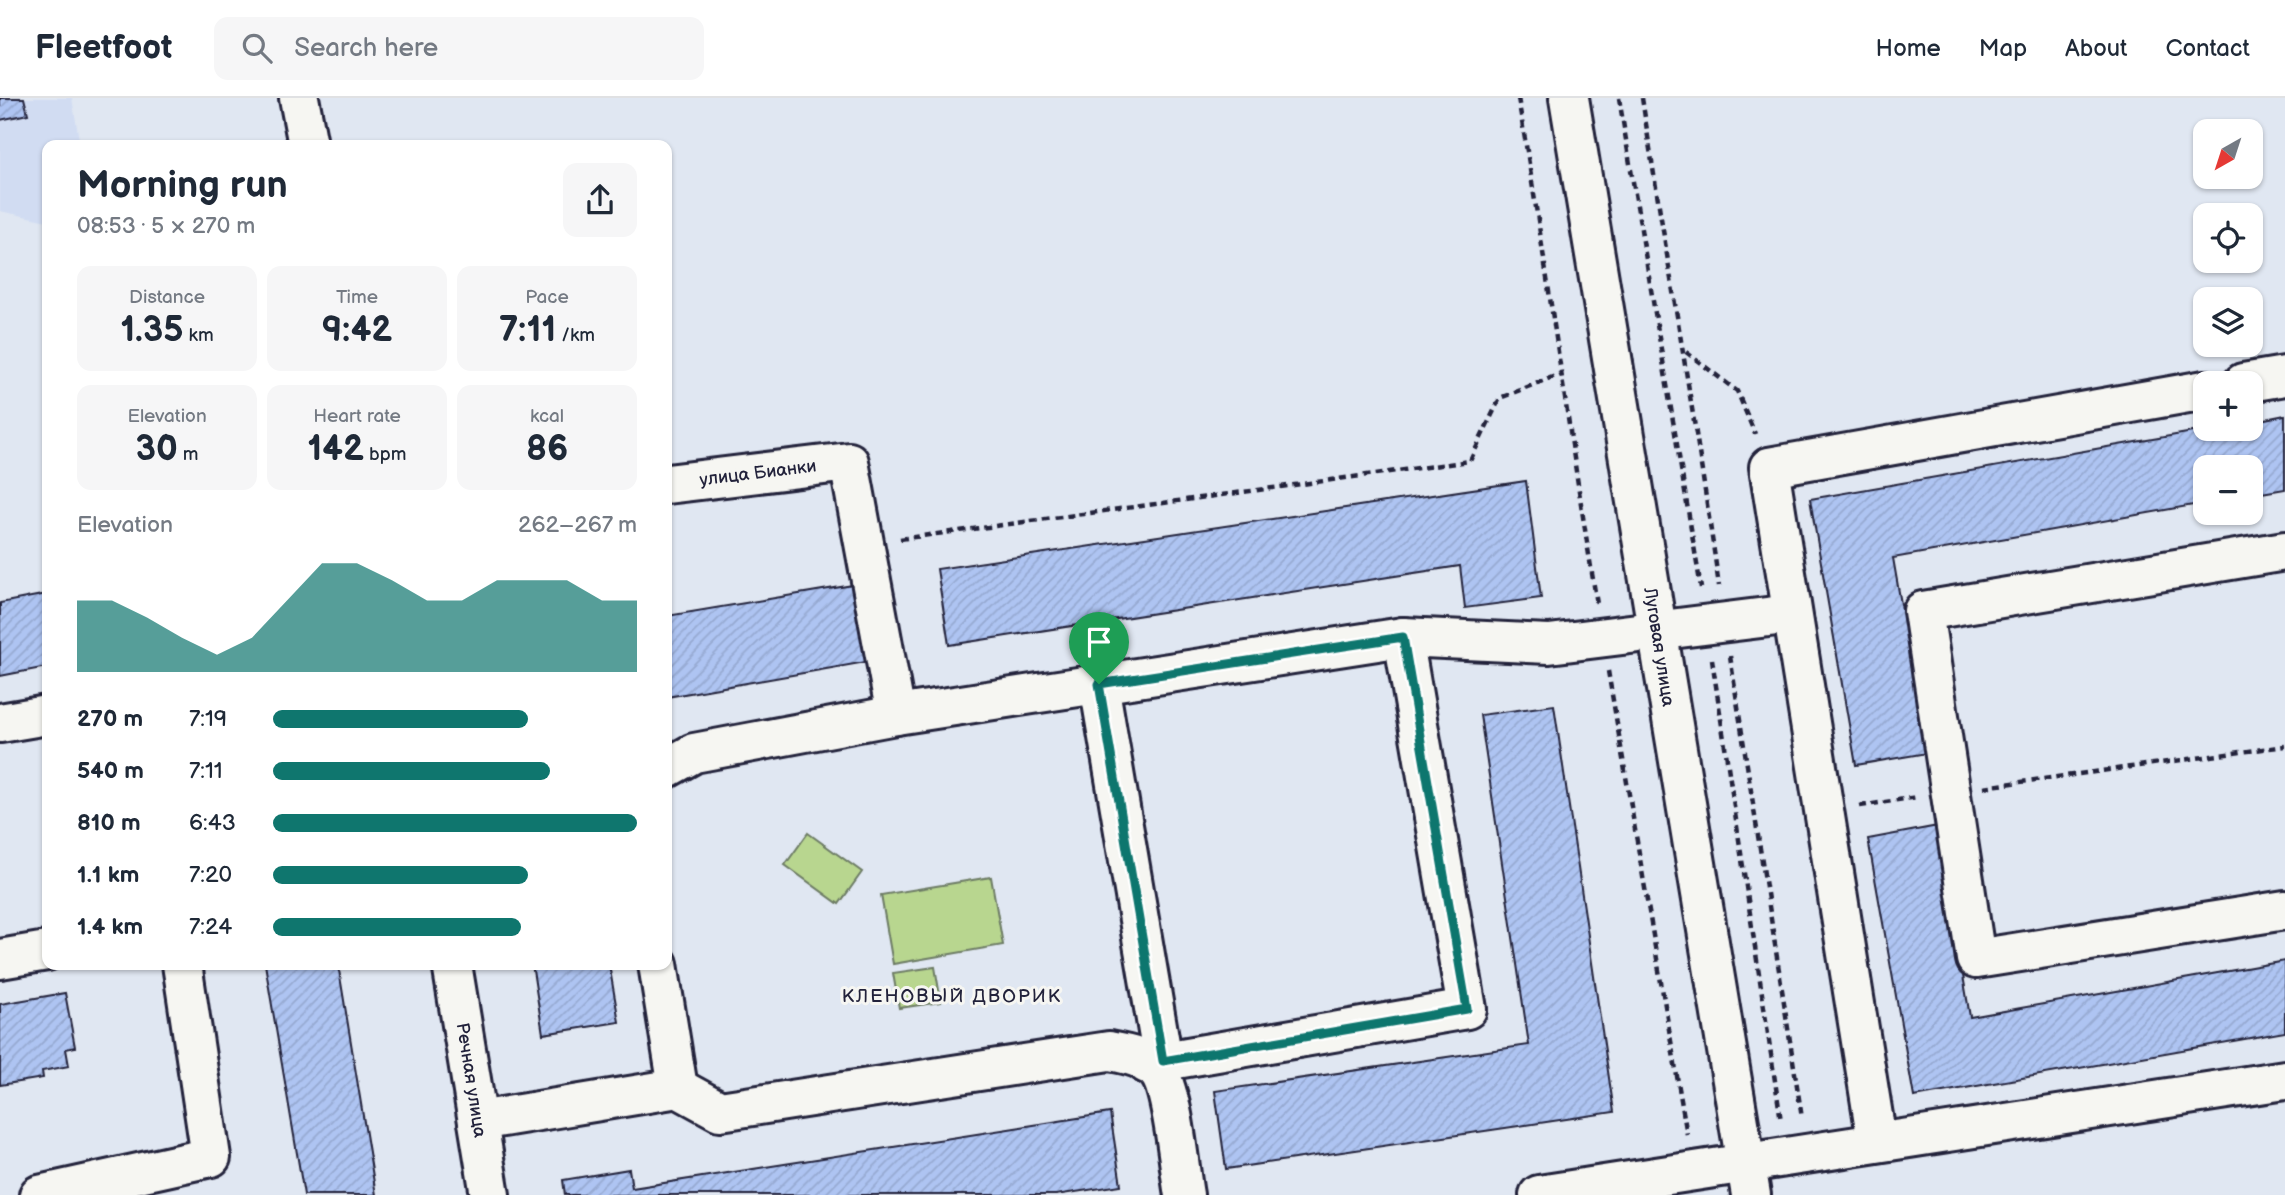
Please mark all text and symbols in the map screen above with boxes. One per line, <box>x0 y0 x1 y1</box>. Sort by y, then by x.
search box <box>214 17 704 80</box>
text: Fleetfoot <box>35 28 172 68</box>
icon: search <box>238 29 276 67</box>
text: Search here <box>294 33 438 64</box>
text: Home <box>1876 34 1941 63</box>
text: Map <box>1979 34 2027 63</box>
text: About <box>2065 34 2127 63</box>
text: Contact <box>2165 34 2250 63</box>
north arrow <box>2193 119 2263 189</box>
map controls <box>2193 119 2263 525</box>
text: Morning run <box>77 163 288 208</box>
button: share <box>563 163 637 237</box>
button: locate <box>2193 203 2263 273</box>
text: 08:53 · 5 × 270 m <box>77 212 255 240</box>
text: Distance <box>129 286 205 309</box>
text: Time <box>336 286 378 309</box>
text: Pace <box>525 286 569 309</box>
button: layers <box>2193 287 2263 357</box>
text: 1.35 <box>120 309 183 352</box>
text: 9:42 <box>322 309 392 352</box>
text: 7:11 <box>499 309 556 352</box>
text: km <box>183 324 214 347</box>
text: /km <box>556 324 595 347</box>
button: + <box>2193 371 2263 441</box>
text: Elevation <box>127 405 207 428</box>
text: Heart rate <box>313 405 401 428</box>
text: kcal <box>530 405 564 428</box>
text: 30 <box>135 428 178 471</box>
text: 142 <box>308 428 364 471</box>
text: 86 <box>526 428 568 471</box>
text: m <box>178 443 199 466</box>
text: bpm <box>364 443 406 466</box>
street label: улица Бианки <box>698 455 818 491</box>
button: − <box>2193 455 2263 525</box>
text: Elevation <box>77 511 173 539</box>
text: 262–267 m <box>518 511 637 539</box>
street label: Луговая улица <box>1639 585 1679 708</box>
pin <box>1069 612 1129 684</box>
icon: arrive <box>1080 623 1118 661</box>
text: 270 m <box>77 705 143 733</box>
text: 7:19 <box>189 705 227 733</box>
text: 540 m <box>77 757 144 785</box>
text: 7:11 <box>189 757 223 785</box>
text: 810 m <box>77 809 141 837</box>
text: 6:43 <box>189 809 236 837</box>
text: 1.1 km <box>77 861 139 889</box>
text: 7:20 <box>189 861 232 889</box>
text: 1.4 km <box>77 913 143 941</box>
text: 7:24 <box>189 913 232 941</box>
district label: КЛЕНОВЫЙ ДВОРИК <box>842 985 1062 1008</box>
street label: Речная улица <box>452 1021 491 1139</box>

